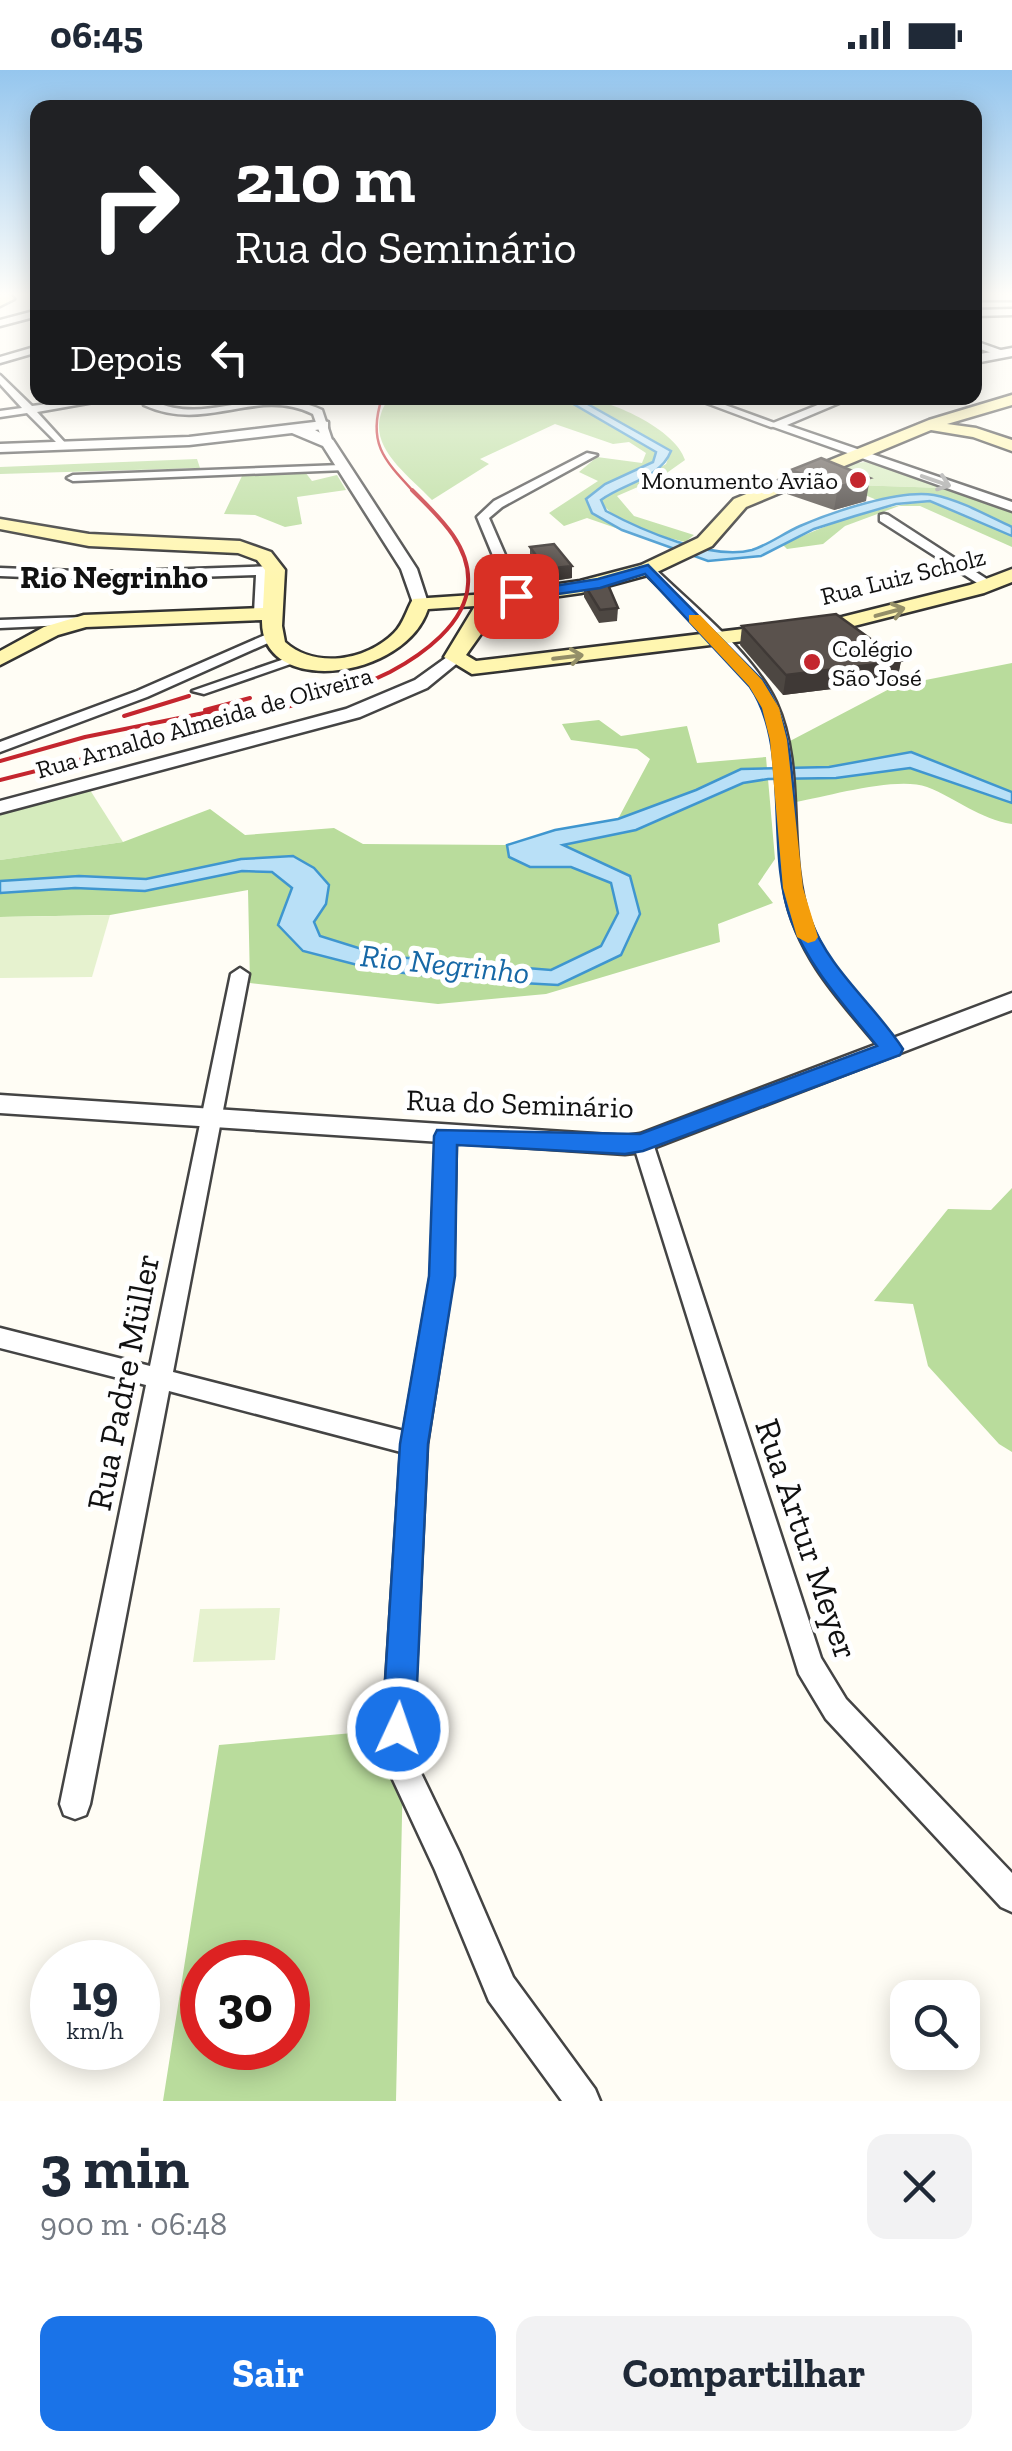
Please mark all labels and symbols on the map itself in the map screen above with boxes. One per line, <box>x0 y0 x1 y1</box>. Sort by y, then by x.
place label: Monumento Avião <box>641 465 838 495</box>
marker: Monumento Avião <box>847 469 869 491</box>
one-way arrow <box>919 473 950 491</box>
street label: Rua Luiz Scholz <box>817 541 989 611</box>
pin <box>474 554 559 639</box>
district label: Rio Negrinho <box>20 558 208 596</box>
one-way arrow <box>874 602 905 621</box>
place label: Colégio São José <box>832 633 922 692</box>
one-way arrow <box>552 647 584 665</box>
marker: Colégio São José <box>801 651 823 673</box>
street label: Rua Arnaldo Almeida de Oliveira <box>32 660 376 784</box>
water label: Rio Negrinho <box>359 936 531 992</box>
street label: Rua do Seminário <box>406 1082 634 1126</box>
street label: Rua Padre Müller <box>78 1250 168 1514</box>
street label: Rua Artur Meyer <box>746 1413 868 1665</box>
position arrow <box>346 1677 450 1781</box>
speed limit sign: 30 <box>180 1940 310 2070</box>

